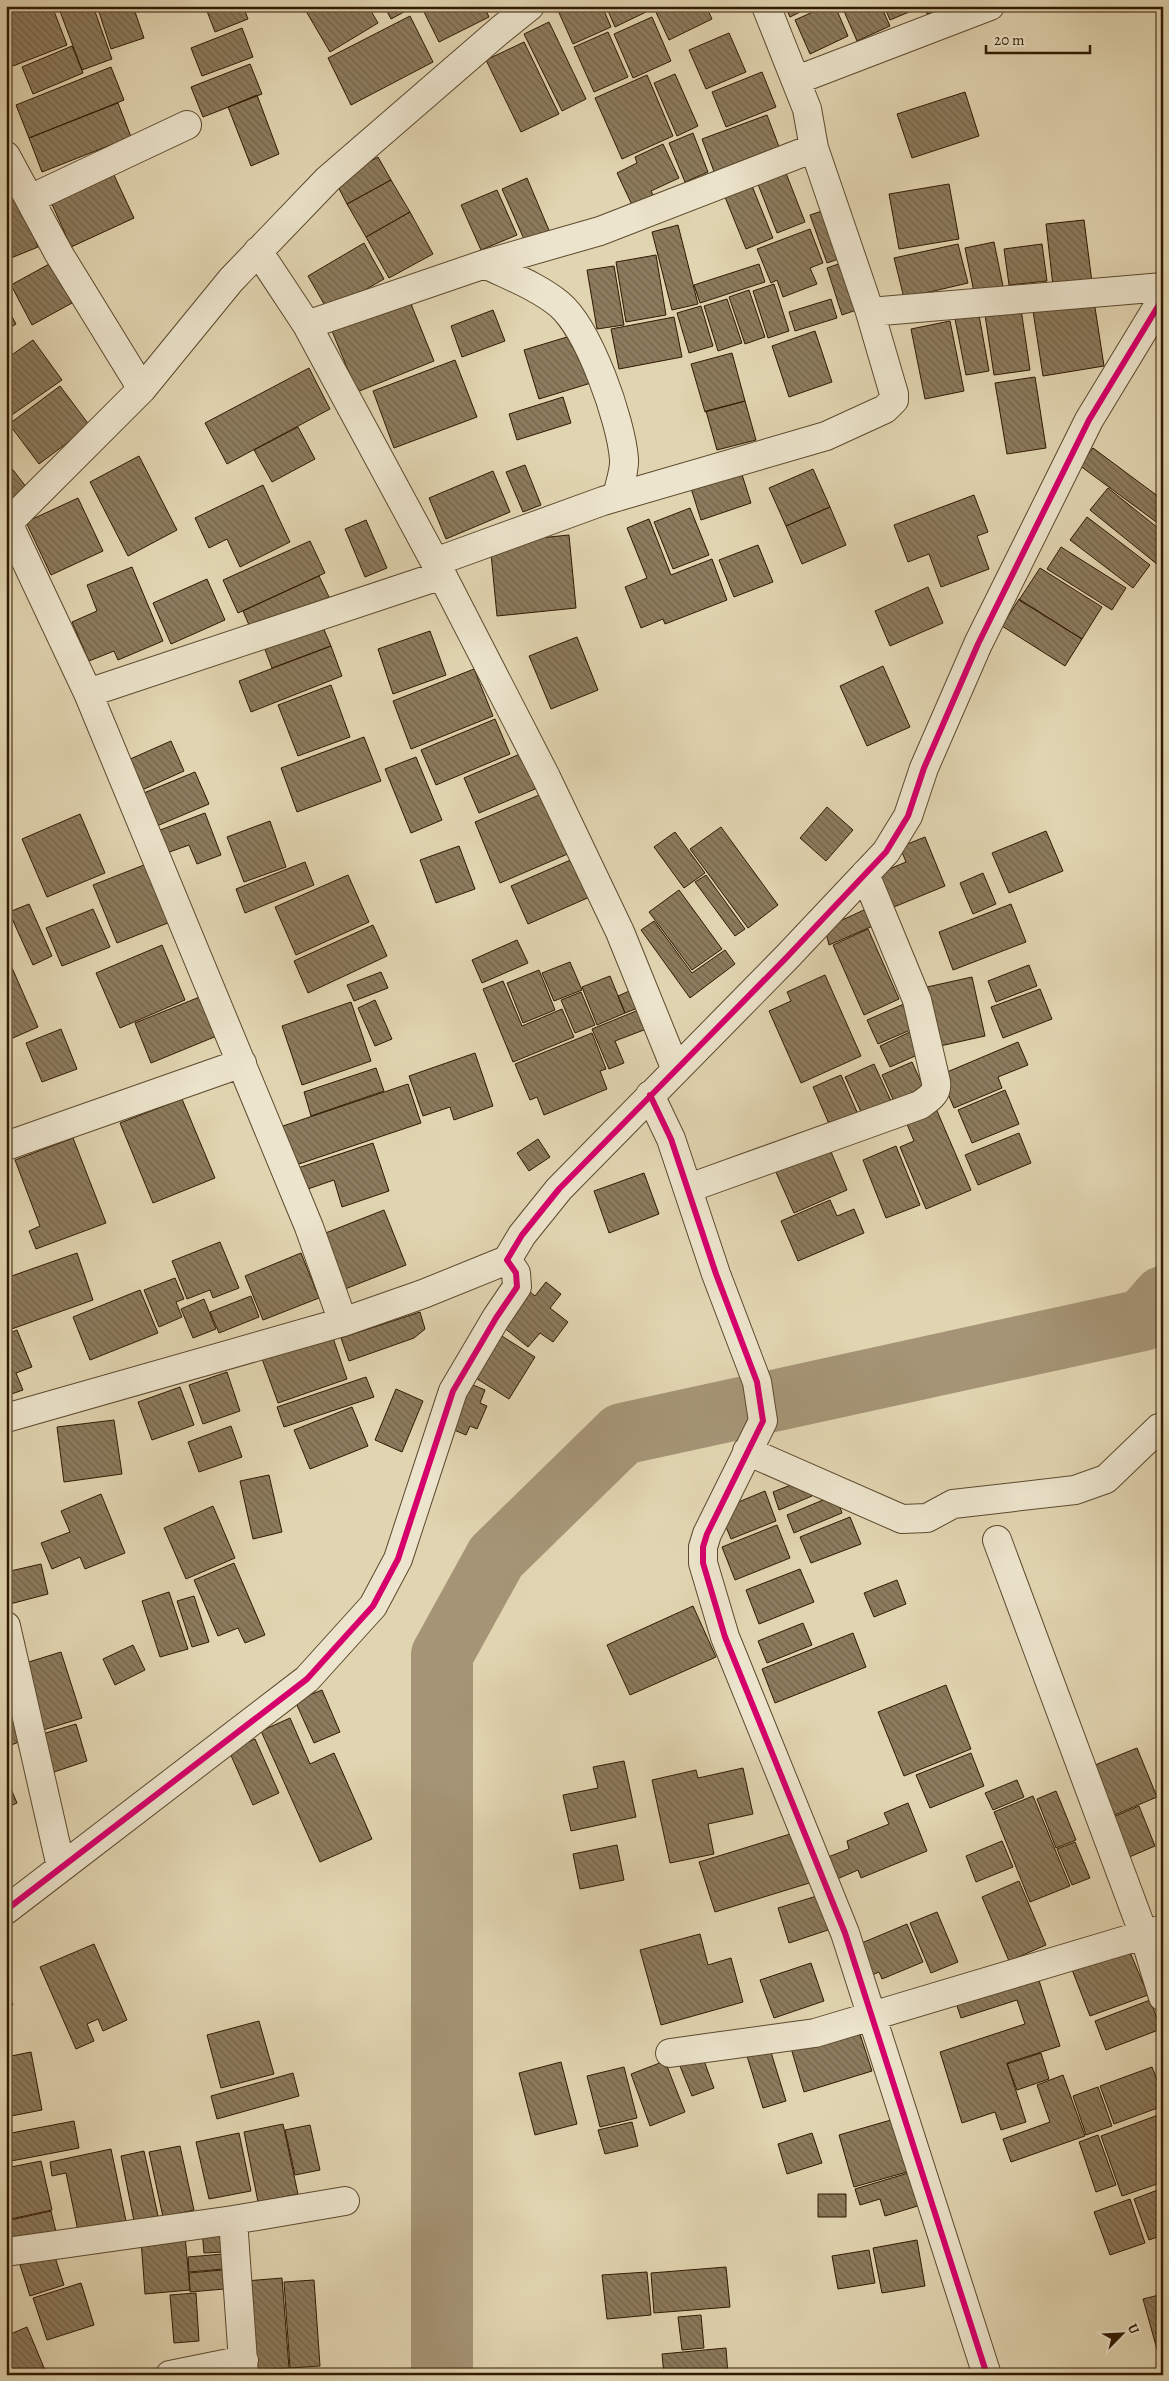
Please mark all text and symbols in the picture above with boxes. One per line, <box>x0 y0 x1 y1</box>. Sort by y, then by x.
scale bar <box>986 22 1090 54</box>
text: 20 m <box>994 30 1025 50</box>
north arrow <box>1096 2308 1146 2358</box>
text: U <box>1123 2321 1144 2337</box>

